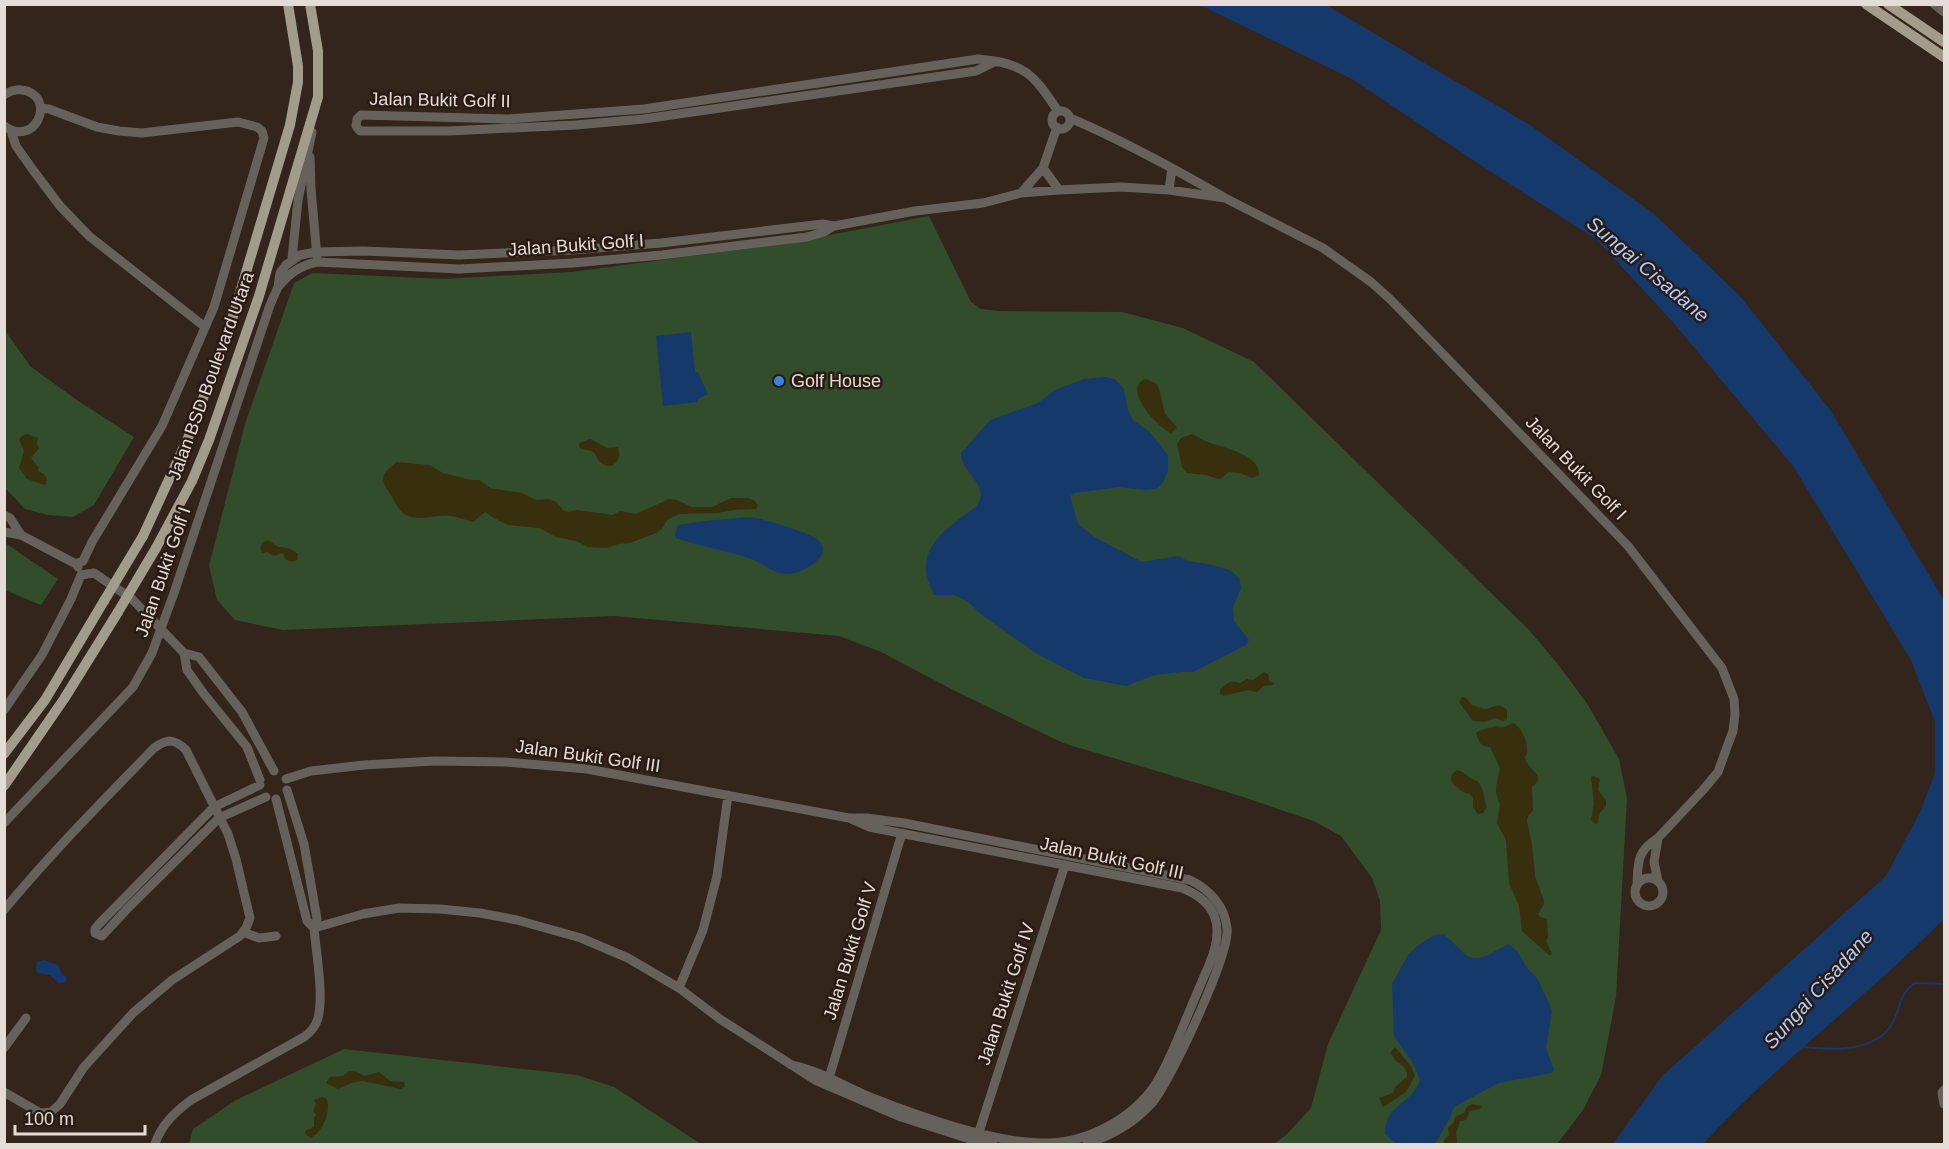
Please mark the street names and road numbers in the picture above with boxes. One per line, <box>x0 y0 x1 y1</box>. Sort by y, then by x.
street label: Jalan Bukit Golf II <box>369 89 511 111</box>
street label: Jalan Bukit Golf I <box>507 230 645 260</box>
street label: Jalan BSD Boulevard Utara <box>164 268 258 483</box>
street label: Jalan Bukit Golf I <box>1522 412 1630 524</box>
street label: Jalan Bukit Golf I <box>131 504 195 640</box>
street label: Jalan Bukit Golf III <box>514 736 662 776</box>
street label: Jalan Bukit Golf III <box>1038 833 1186 883</box>
street label: Jalan Bukit Golf V <box>820 880 880 1022</box>
street label: Jalan Bukit Golf IV <box>974 920 1038 1068</box>

